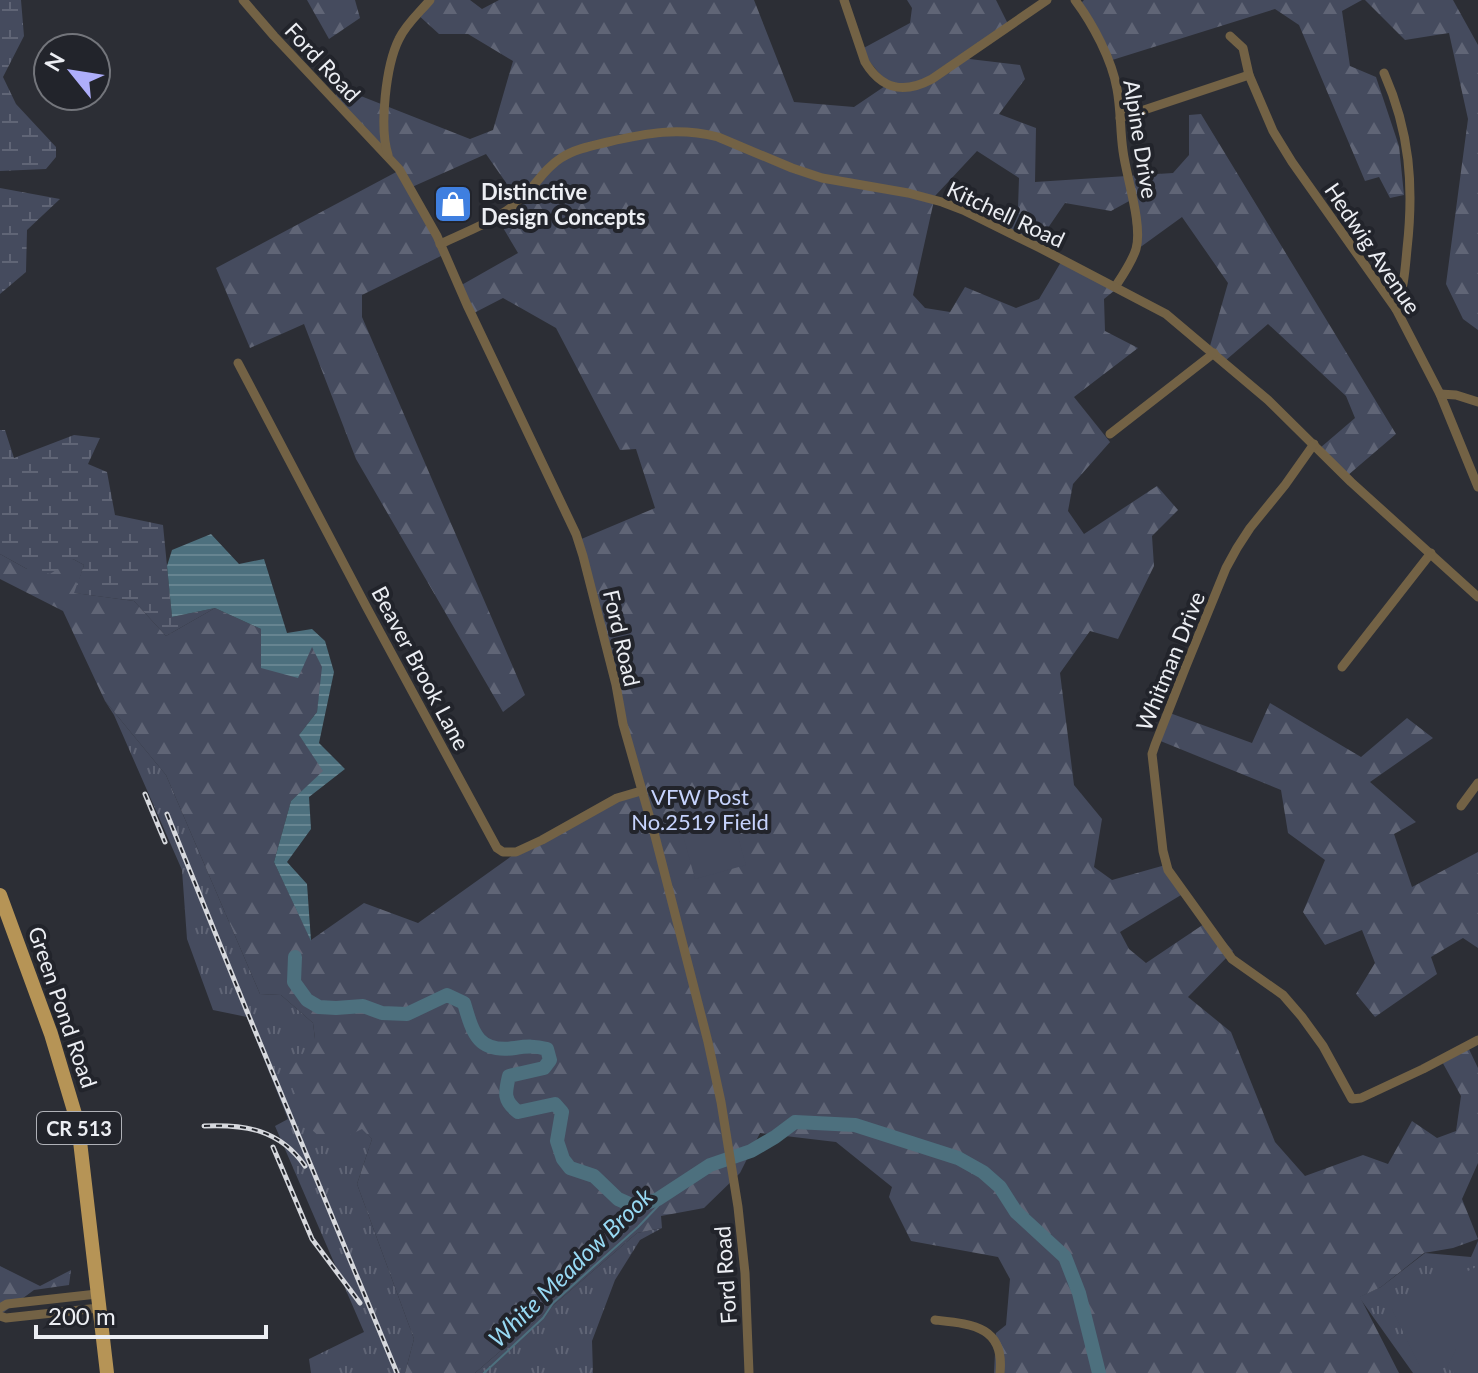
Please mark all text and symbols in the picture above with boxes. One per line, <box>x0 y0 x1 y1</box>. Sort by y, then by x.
street label: Ford Road <box>280 17 366 107</box>
north arrow <box>32 32 112 112</box>
text: N <box>38 48 70 76</box>
street label: Alpine Drive <box>1118 78 1164 200</box>
street label: Kitchell Road <box>943 175 1069 253</box>
street label: Hedwig Avenue <box>1319 177 1427 319</box>
place label: Distinctive Design Concepts <box>481 178 646 230</box>
shop icon: Distinctive Design Concepts <box>432 183 474 225</box>
street label: Beaver Brook Lane <box>366 581 476 755</box>
street label: Ford Road <box>598 587 646 689</box>
street label: Whitman Drive <box>1130 588 1210 734</box>
park label: VFW Post No.2519 Field <box>631 783 769 835</box>
street label: Green Pond Road <box>23 923 103 1091</box>
road number: CR 513 <box>37 1112 121 1144</box>
water label: White Meadow Brook <box>482 1181 658 1353</box>
street label: Ford Road <box>708 1225 742 1325</box>
scale bar <box>36 1289 266 1339</box>
text: 200 m <box>48 1301 116 1330</box>

